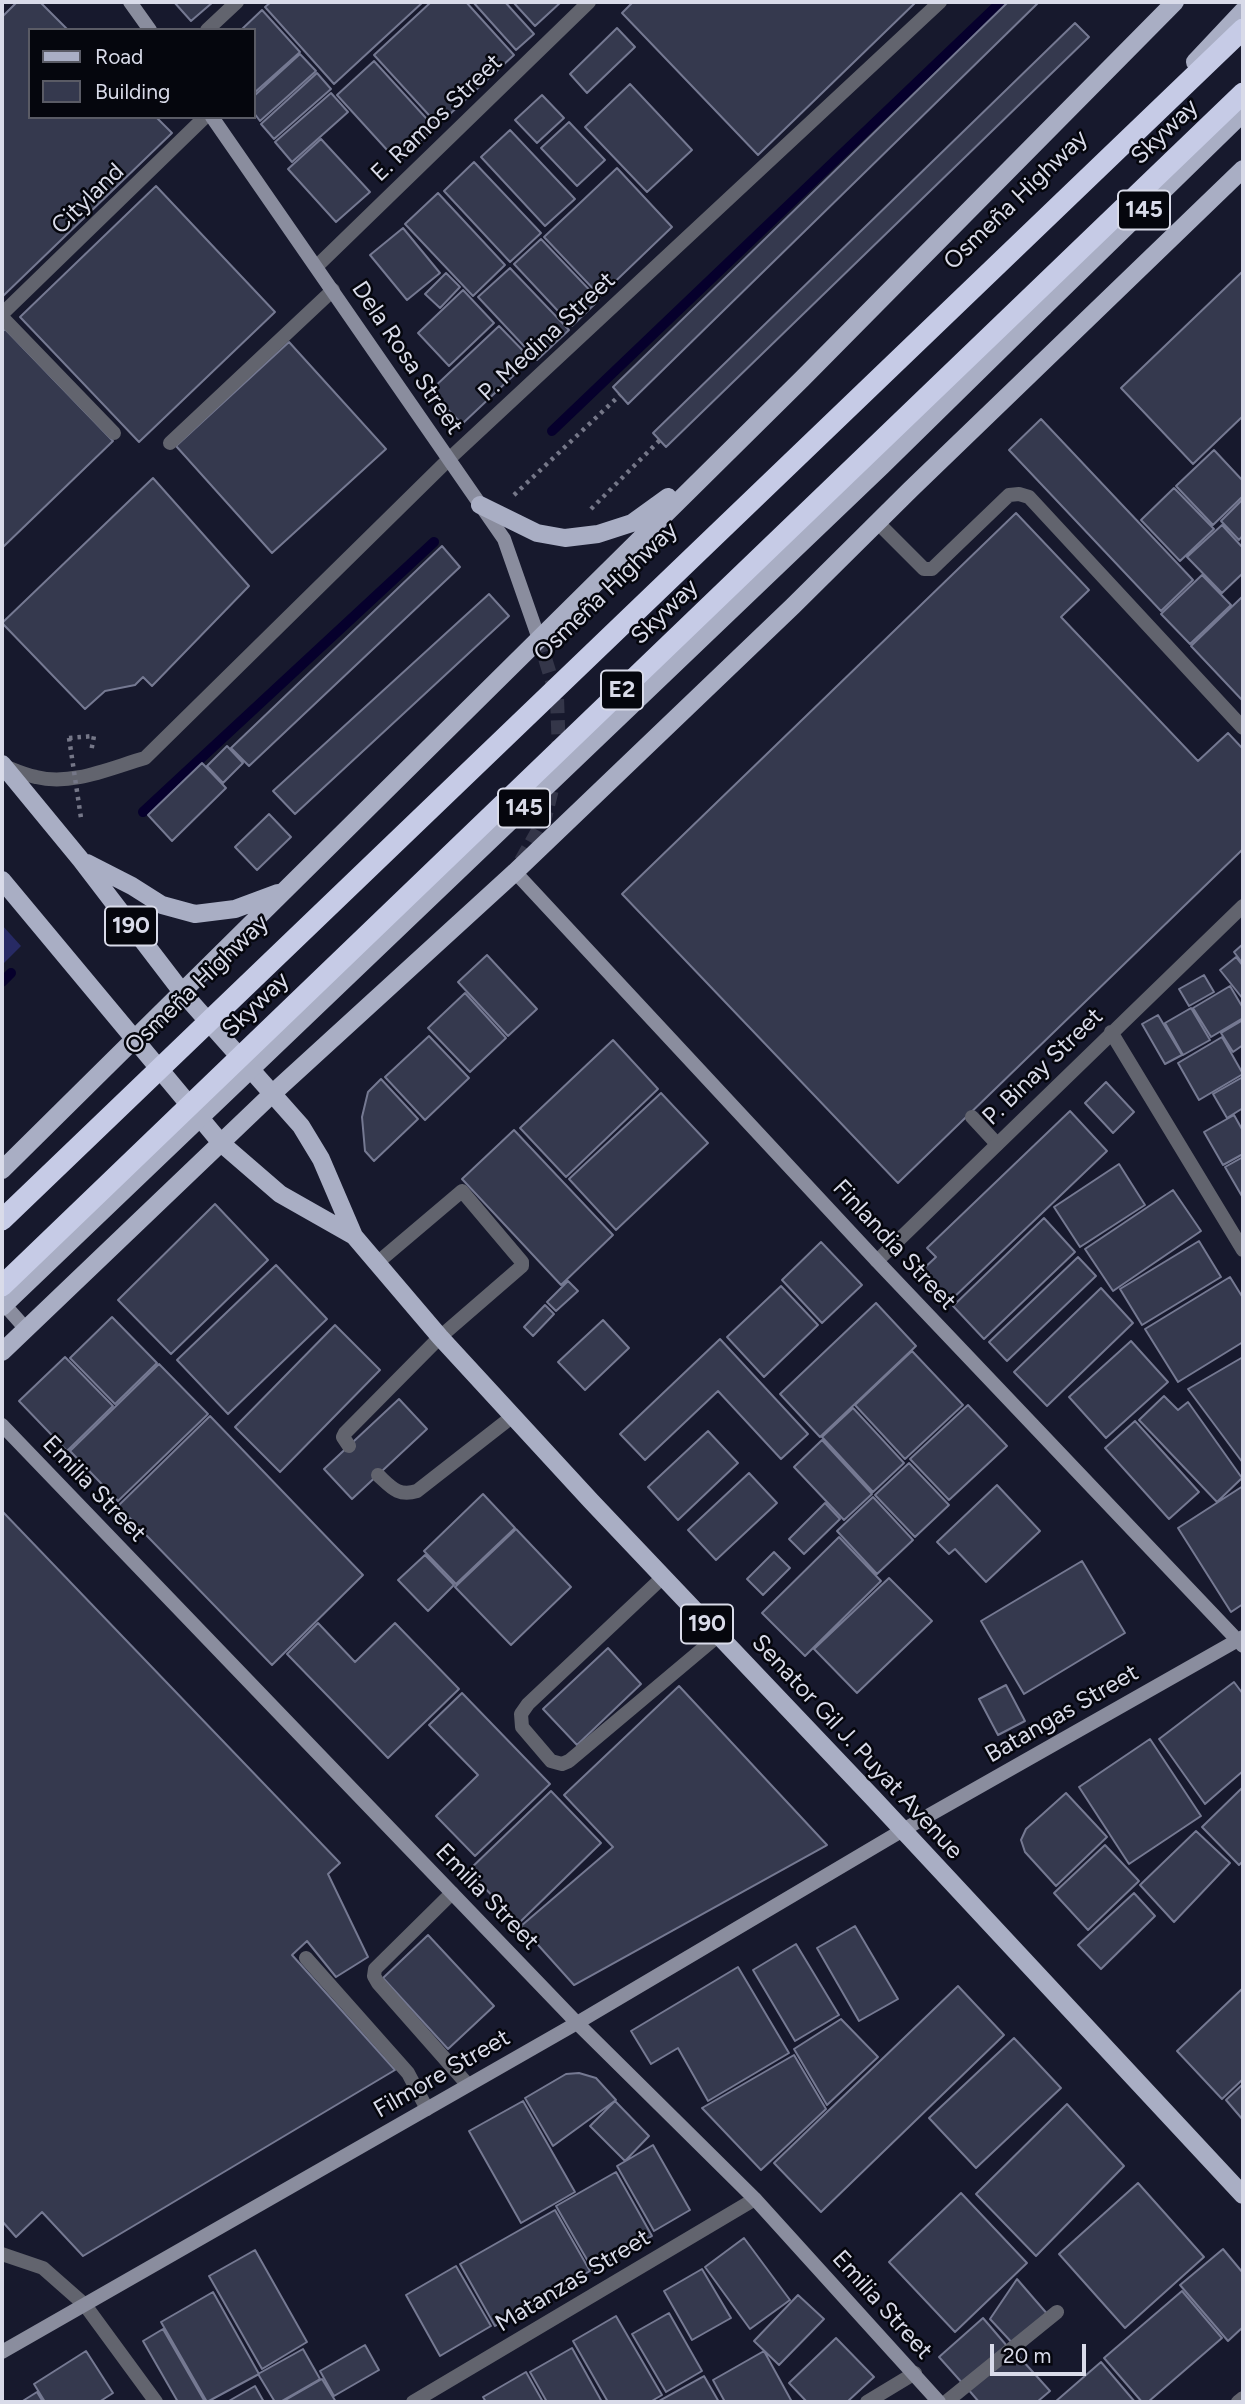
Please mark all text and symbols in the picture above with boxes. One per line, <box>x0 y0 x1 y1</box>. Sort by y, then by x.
legend <box>28 28 256 119</box>
text: Road <box>95 44 143 69</box>
street label: E. Ramos Street <box>365 48 509 188</box>
text: Building <box>95 79 170 104</box>
street label: Skyway <box>1125 93 1205 171</box>
street label: Osmeña Highway <box>938 124 1094 276</box>
street label: Cityland <box>46 158 130 240</box>
road number: 145 <box>1118 190 1170 230</box>
street label: P. Medina Street <box>473 266 621 408</box>
street label: Dela Rosa Street <box>345 276 469 440</box>
street label: Osmeña Highway <box>528 516 684 668</box>
street label: Skyway <box>625 573 705 651</box>
road number: E2 <box>601 670 643 710</box>
road number: 145 <box>498 788 550 828</box>
road number: 190 <box>105 906 157 945</box>
street label: Osmeña Highway <box>119 909 275 1061</box>
street label: Skyway <box>216 966 296 1044</box>
street label: P. Binay Street <box>977 1002 1109 1132</box>
street label: Finlandia Street <box>826 1174 962 1316</box>
street label: Emilia Street <box>36 1430 152 1548</box>
road number: 190 <box>681 1604 733 1644</box>
street label: Senator Gil J. Puyat Avenue <box>745 1629 969 1865</box>
street label: Batangas Street <box>980 1658 1144 1770</box>
street label: Emilia Street <box>429 1838 545 1956</box>
street label: Filmore Street <box>369 2023 515 2125</box>
street label: Matanzas Street <box>490 2223 656 2339</box>
street label: Emilia Street <box>826 2245 938 2365</box>
scale bar <box>993 2330 1089 2374</box>
text: 20 m <box>1003 2343 1051 2368</box>

